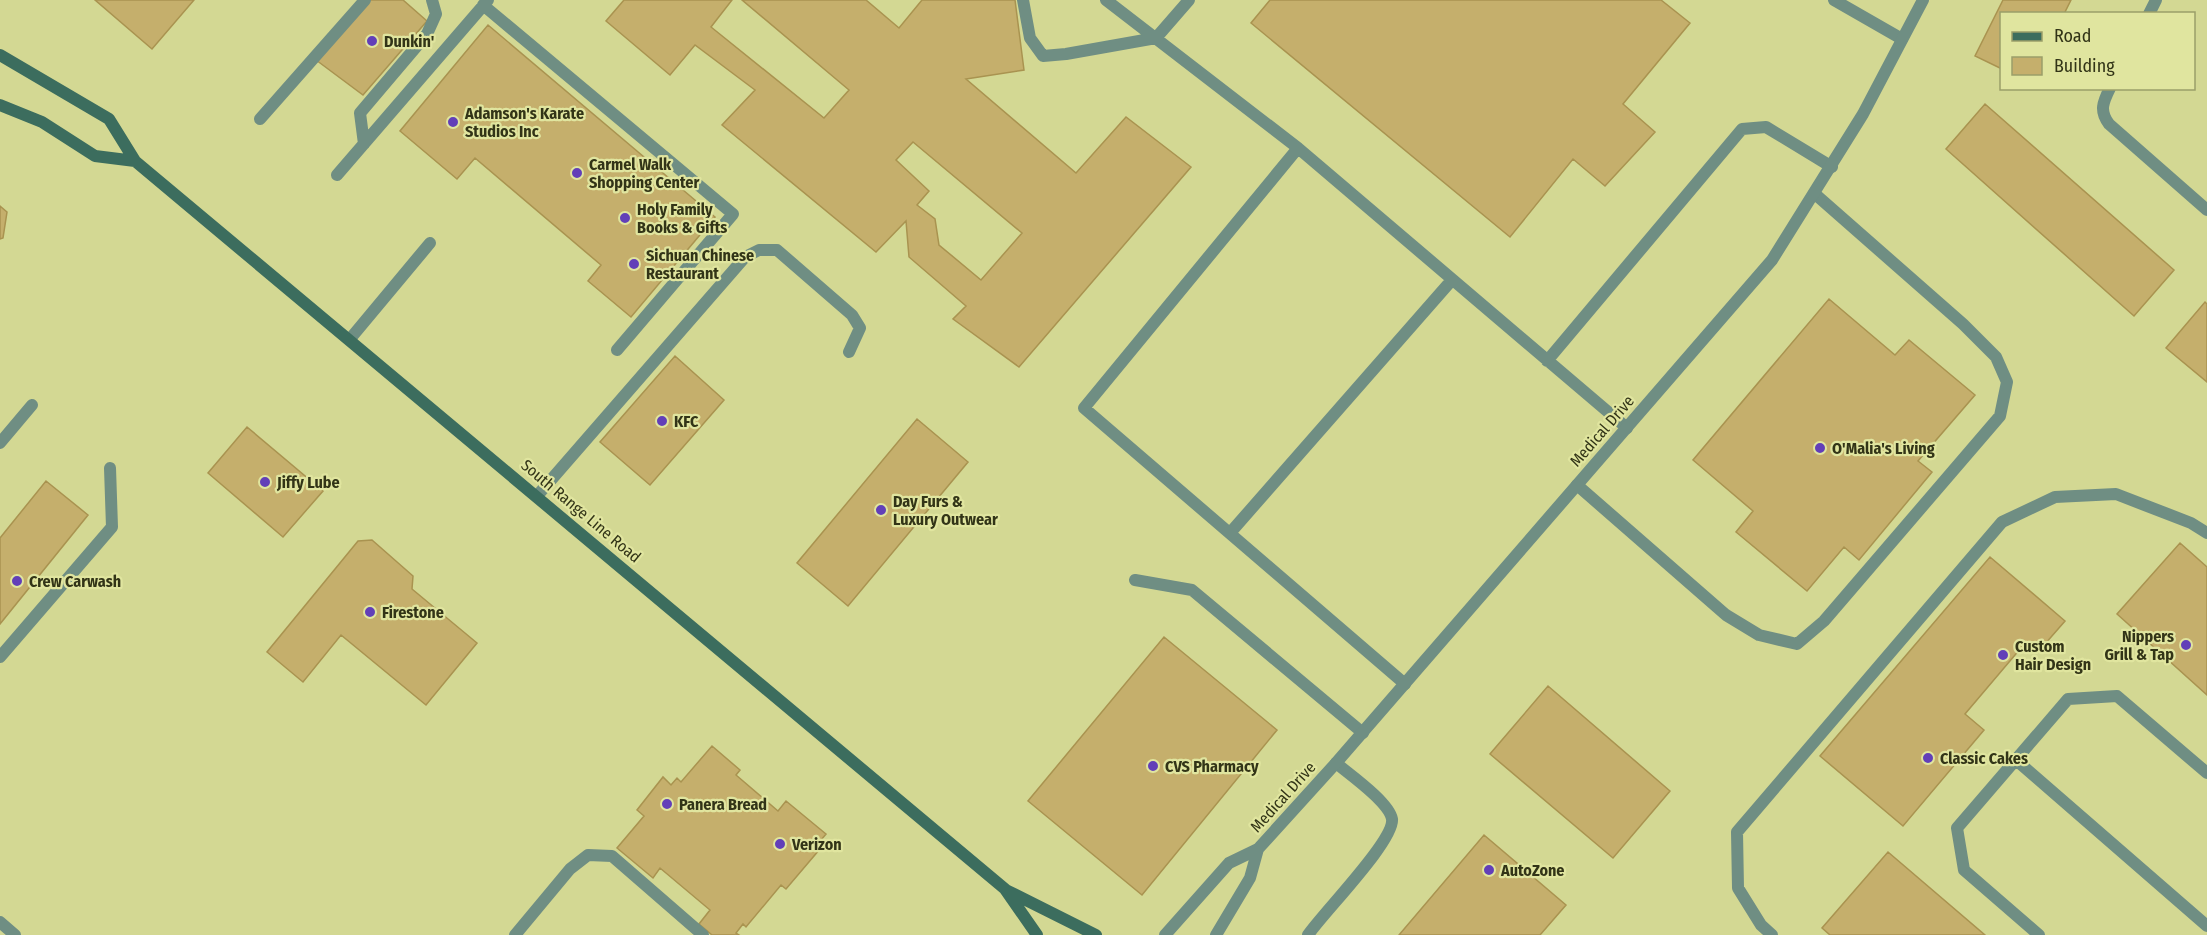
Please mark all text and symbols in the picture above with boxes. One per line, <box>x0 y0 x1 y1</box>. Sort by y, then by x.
legend <box>2000 12 2195 90</box>
text: Road <box>2054 25 2091 47</box>
place label: Dunkin' <box>384 32 434 51</box>
marker: Dunkin' <box>365 34 379 48</box>
text: Building <box>2054 55 2115 77</box>
place label: Adamson's Karate Studios Inc <box>464 104 584 141</box>
marker: Adamson's Karate Studios Inc <box>446 115 460 129</box>
place label: Carmel Walk Shopping Center <box>589 155 699 192</box>
marker: Carmel Walk Shopping Center <box>570 166 584 180</box>
place label: Holy Family Books & Gifts <box>637 200 727 237</box>
marker: Holy Family Books & Gifts <box>618 211 632 225</box>
place label: Sichuan Chinese Restaurant <box>646 246 754 283</box>
marker: Sichuan Chinese Restaurant <box>627 257 641 271</box>
street label: Medical Drive <box>1566 391 1638 470</box>
place label: KFC <box>674 412 699 431</box>
marker: KFC <box>655 414 669 428</box>
place label: O'Malia's Living <box>1832 439 1935 458</box>
marker: O'Malia's Living <box>1813 441 1827 455</box>
street label: South Range Line Road <box>517 455 645 567</box>
place label: Jiffy Lube <box>276 473 340 492</box>
marker: Jiffy Lube <box>258 475 272 489</box>
place label: Day Furs & Luxury Outwear <box>893 492 998 529</box>
marker: Day Furs & Luxury Outwear <box>874 503 888 517</box>
place label: Crew Carwash <box>29 572 121 591</box>
marker: Crew Carwash <box>10 574 24 588</box>
place label: Firestone <box>382 603 444 622</box>
marker: Firestone <box>363 605 377 619</box>
place label: Nippers Grill & Tap <box>2104 627 2174 664</box>
place label: Custom Hair Design <box>2015 637 2091 674</box>
marker: Nippers Grill & Tap <box>2179 638 2193 652</box>
marker: Custom Hair Design <box>1996 648 2010 662</box>
place label: Classic Cakes <box>1940 749 2028 768</box>
marker: Classic Cakes <box>1921 751 1935 765</box>
place label: CVS Pharmacy <box>1165 757 1259 776</box>
street label: Medical Drive <box>1246 758 1320 836</box>
marker: CVS Pharmacy <box>1146 759 1160 773</box>
place label: Panera Bread <box>679 795 767 814</box>
marker: Panera Bread <box>660 797 674 811</box>
place label: Verizon <box>791 835 842 854</box>
marker: Verizon <box>773 837 787 851</box>
place label: AutoZone <box>1500 861 1564 880</box>
marker: AutoZone <box>1482 863 1496 877</box>

